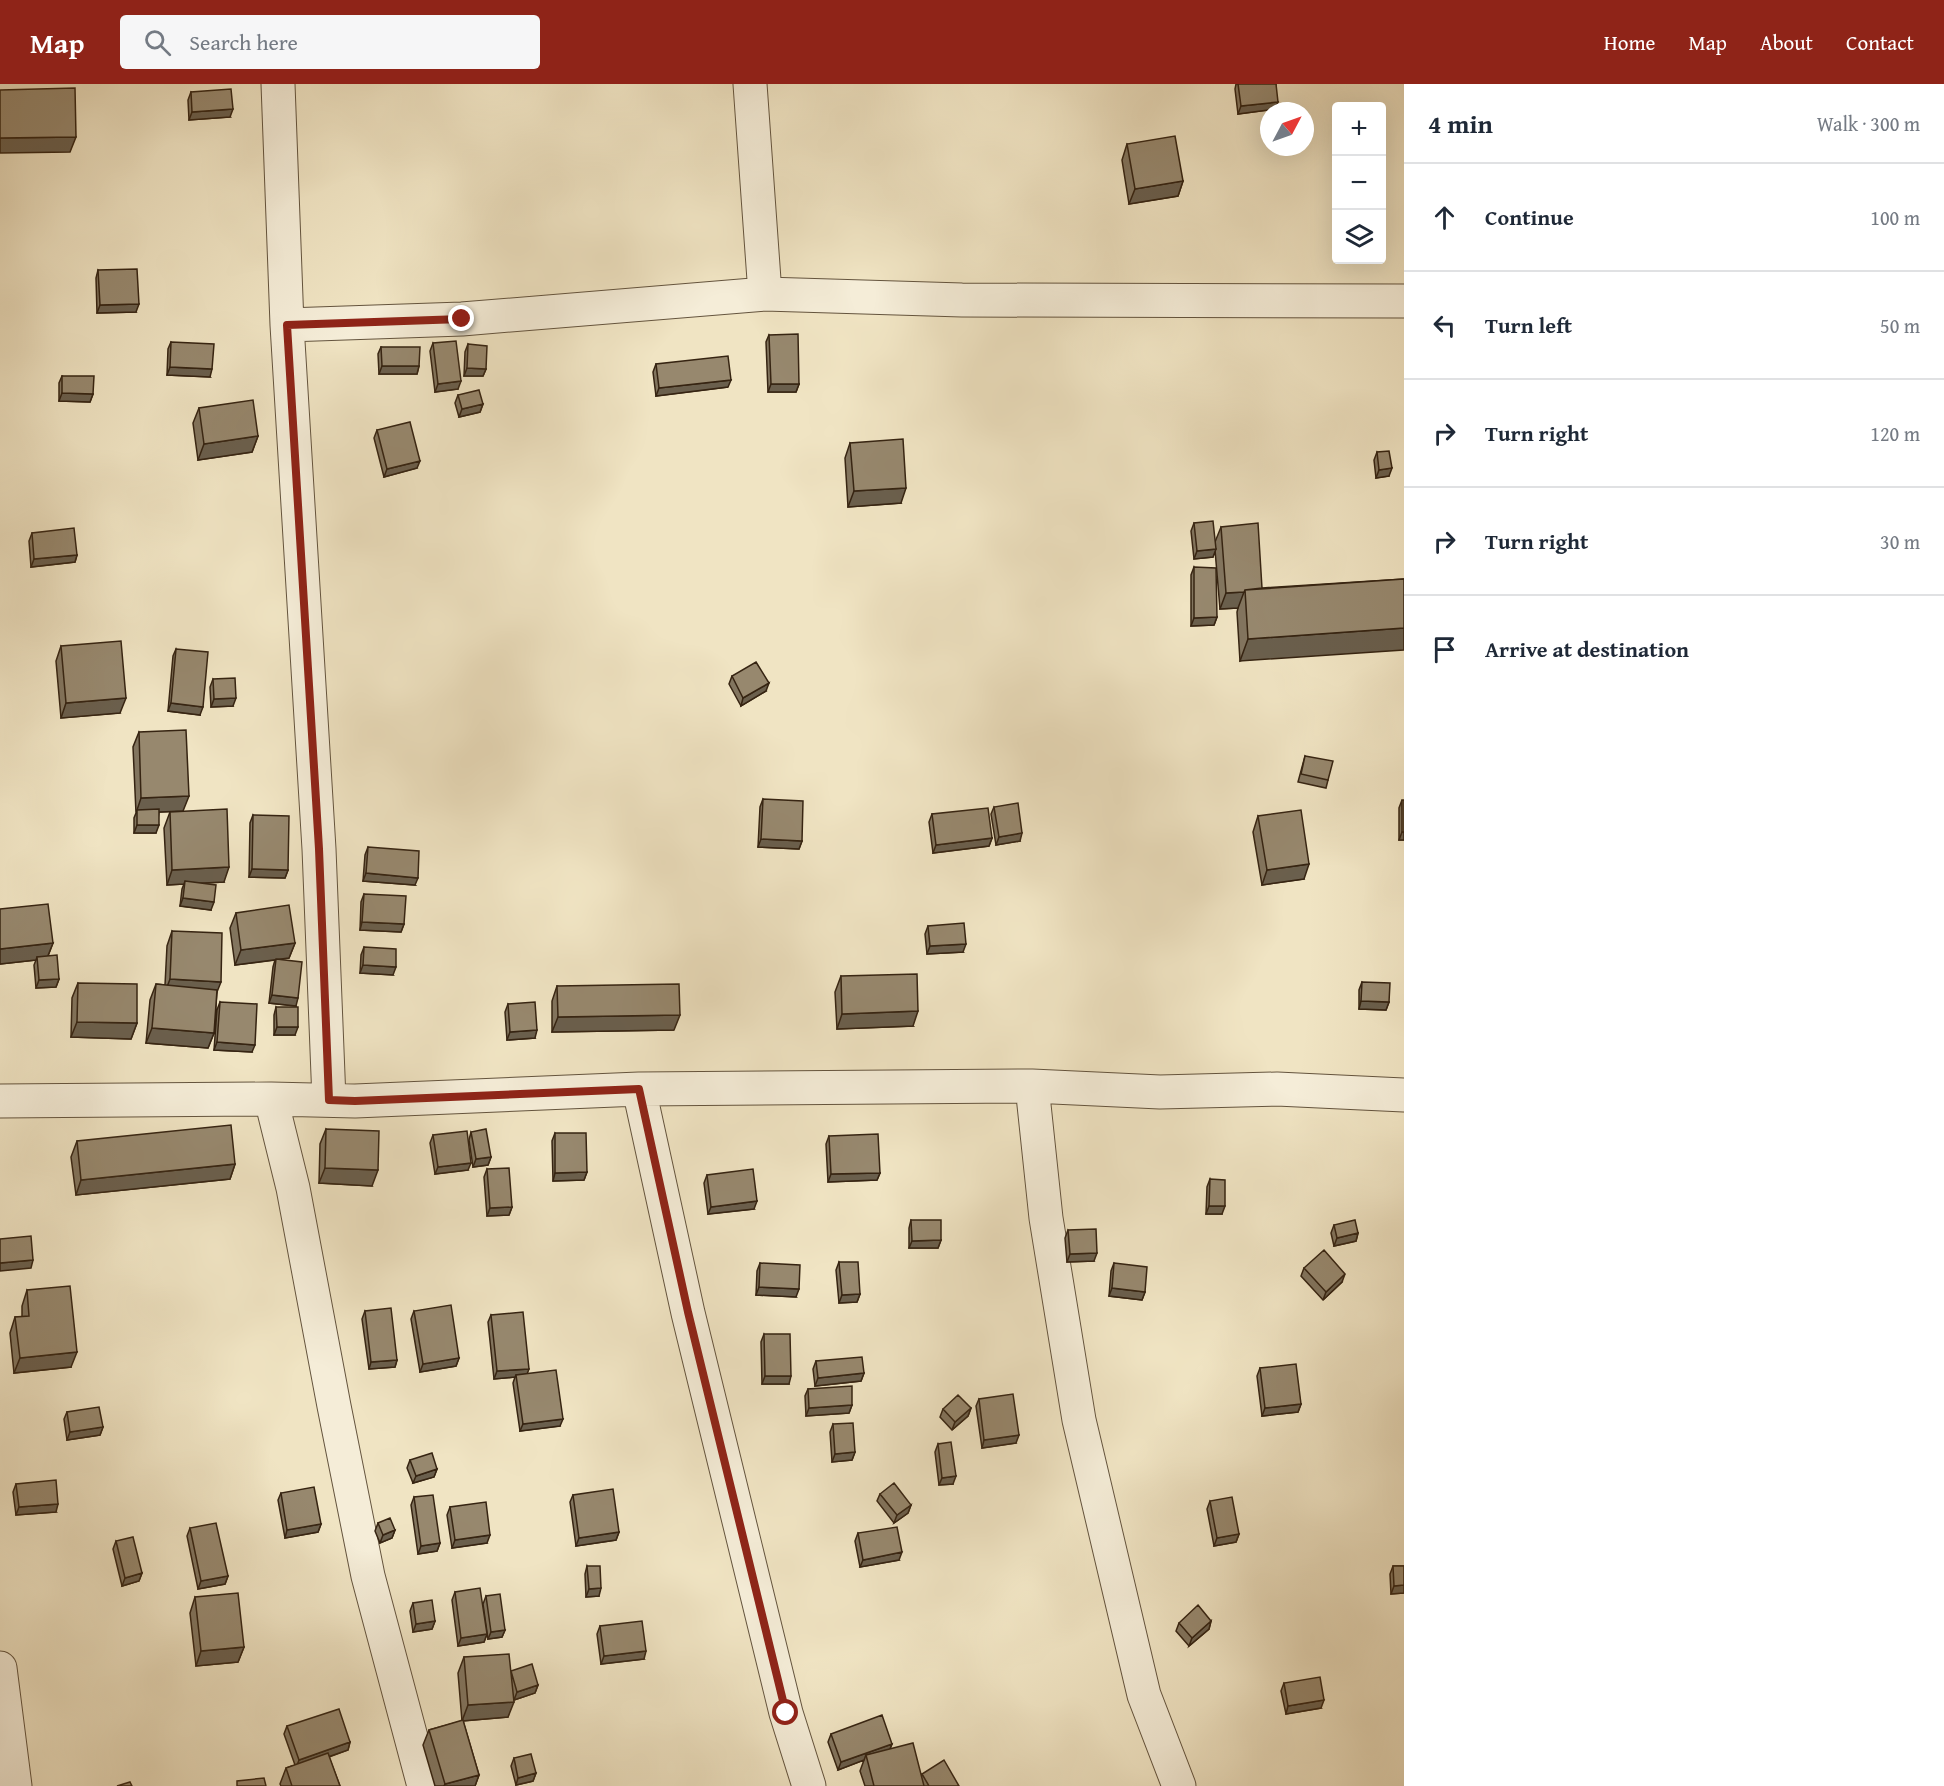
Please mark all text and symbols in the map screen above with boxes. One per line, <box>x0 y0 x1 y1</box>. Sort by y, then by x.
search box <box>120 15 540 69</box>
text: Map <box>30 22 84 63</box>
icon: search <box>141 26 174 59</box>
text: Search here <box>189 26 298 58</box>
text: Home <box>1604 27 1655 58</box>
text: Map <box>1688 27 1727 58</box>
text: About <box>1760 27 1813 58</box>
text: Contact <box>1846 27 1914 58</box>
north arrow <box>1260 102 1314 156</box>
map controls <box>1332 102 1386 264</box>
button: + <box>1332 102 1386 156</box>
text: 4 min <box>1428 104 1493 143</box>
text: Walk · 300 m <box>1817 109 1920 138</box>
button: − <box>1332 156 1386 210</box>
icon: ahead <box>1428 201 1461 234</box>
text: Continue <box>1485 201 1574 233</box>
text: 100 m <box>1870 203 1920 232</box>
button: layers <box>1332 210 1386 264</box>
route end <box>448 305 474 331</box>
icon: left <box>1428 309 1461 342</box>
text: Turn left <box>1485 309 1572 341</box>
text: 50 m <box>1880 311 1920 340</box>
icon: right <box>1428 417 1461 450</box>
text: Turn right <box>1485 417 1588 449</box>
text: 120 m <box>1870 419 1920 448</box>
icon: right <box>1428 525 1461 558</box>
text: Turn right <box>1485 525 1588 557</box>
text: 30 m <box>1880 527 1920 556</box>
icon: arrive <box>1428 633 1461 666</box>
text: Arrive at destination <box>1485 633 1689 665</box>
route start <box>772 1699 798 1725</box>

